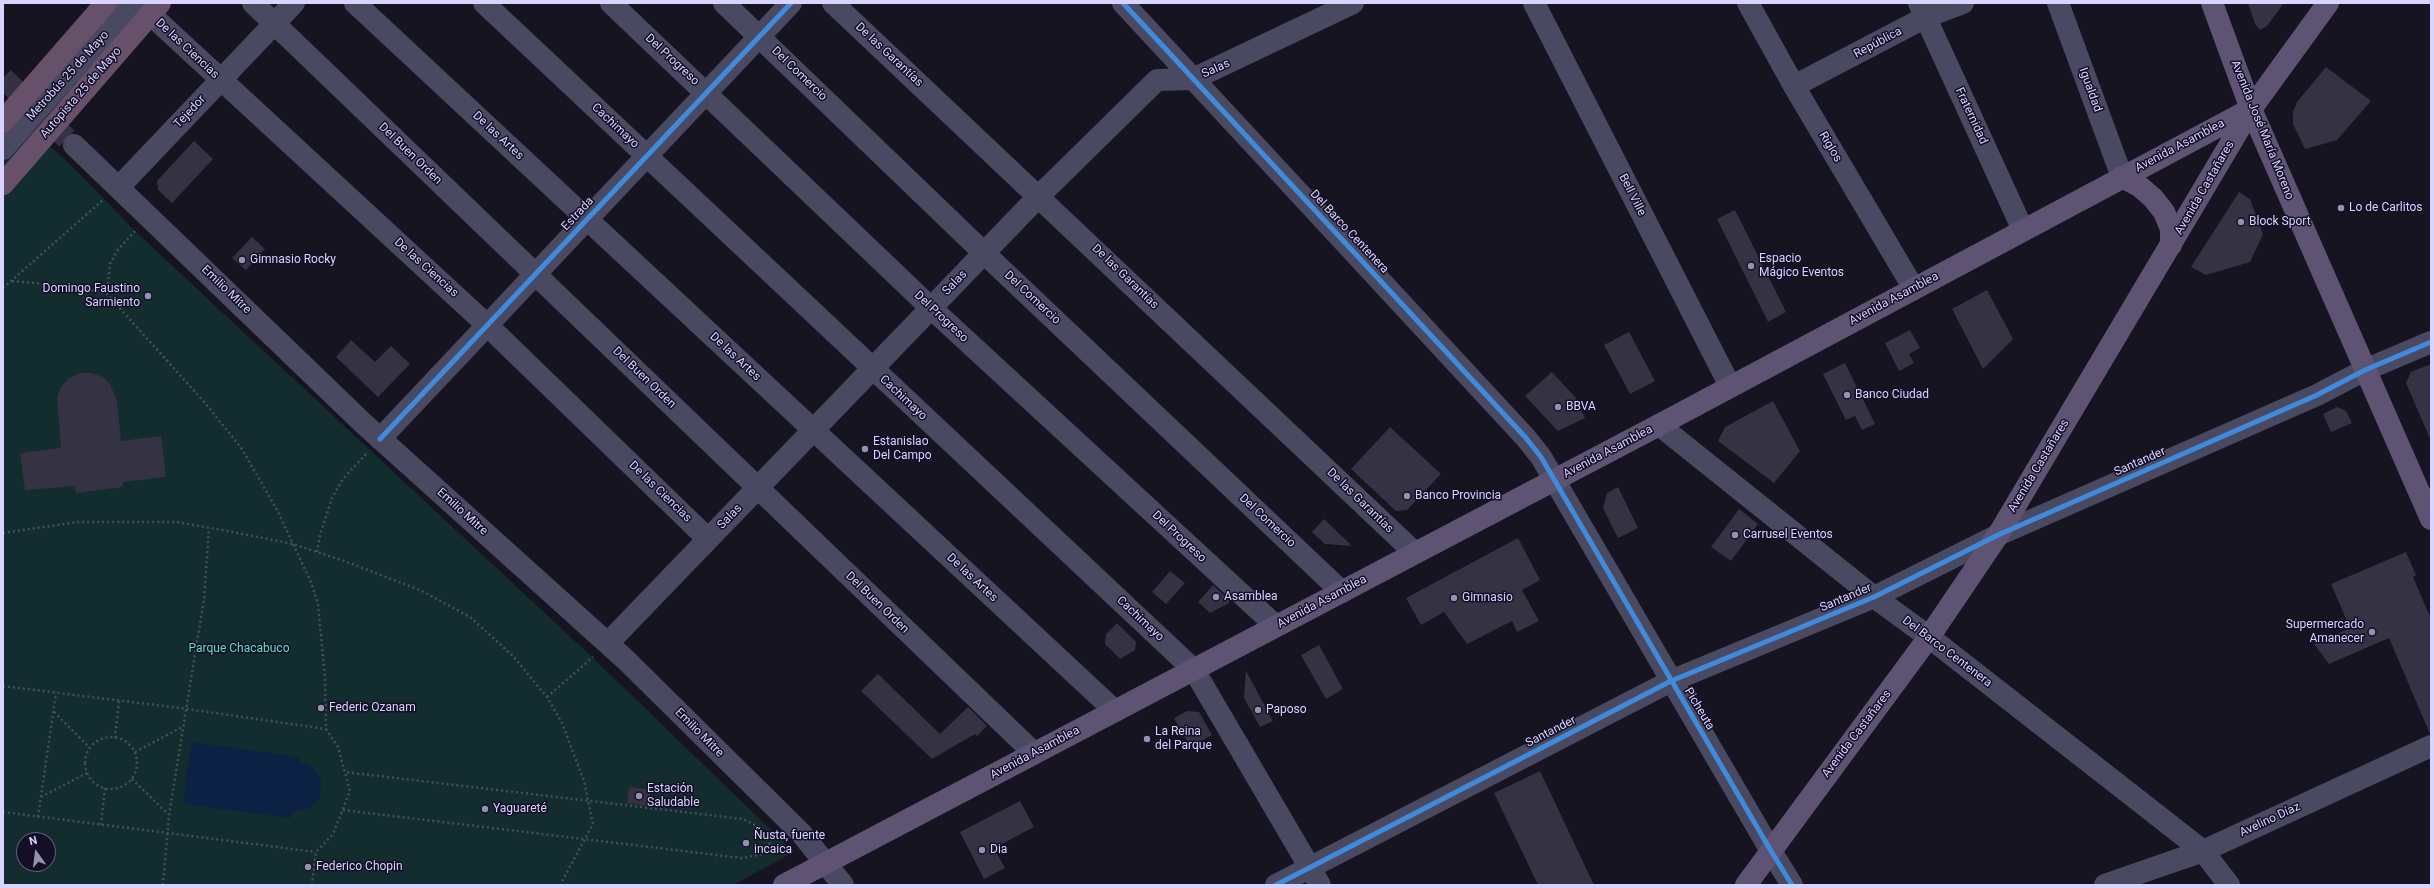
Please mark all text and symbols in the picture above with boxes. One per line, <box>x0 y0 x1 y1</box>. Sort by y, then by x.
street label: De las Ciencias <box>152 16 222 82</box>
street label: De las Garantías <box>852 20 926 90</box>
street label: República <box>1851 24 1905 62</box>
street label: Metrobús 25 de Mayo <box>24 28 112 124</box>
street label: Del Progreso <box>642 31 702 89</box>
street label: Autopista 25 de Mayo <box>37 44 125 142</box>
street label: Del Comercio <box>768 44 830 104</box>
street label: Salas <box>1200 56 1232 82</box>
street label: Avenida José María Moreno <box>2227 58 2297 202</box>
street label: Igualdad <box>2075 66 2105 114</box>
street label: Fraternidad <box>1952 85 1990 147</box>
street label: Tejedor <box>171 93 209 131</box>
street label: Cachimayo <box>588 100 642 152</box>
street label: De las Artes <box>470 109 526 163</box>
street label: Avenida Asamblea <box>2133 116 2227 176</box>
street label: Del Buen Orden <box>375 120 445 188</box>
street label: Riglos <box>1815 129 1845 165</box>
street label: Avenida Castañares <box>2172 138 2238 238</box>
street label: Bell Ville <box>1615 172 1649 218</box>
street label: Del Barco Centenera <box>1307 187 1391 277</box>
street label: Estrada <box>559 194 597 234</box>
place label: Lo de Carlitos <box>2349 201 2422 215</box>
marker: Lo de Carlitos <box>2336 203 2346 213</box>
place label: Block Sport <box>2249 215 2311 229</box>
marker: Block Sport <box>2236 217 2246 227</box>
street label: De las Ciencias <box>391 235 461 301</box>
street label: De las Garantías <box>1089 242 1161 312</box>
place label: Espacio Mágico Eventos <box>1759 252 1844 280</box>
place label: Gimnasio Rocky <box>250 253 336 267</box>
marker: Gimnasio Rocky <box>237 255 247 265</box>
marker: Espacio Mágico Eventos <box>1746 261 1756 271</box>
street label: Emilio Mitre <box>198 263 254 317</box>
street label: Salas <box>940 267 970 299</box>
street label: Del Comercio <box>1001 268 1063 328</box>
street label: Avenida Asamblea <box>1847 269 1941 329</box>
place label: Domingo Faustino Sarmiento <box>43 282 140 310</box>
street label: Del Progreso <box>911 288 971 346</box>
marker: Domingo Faustino Sarmiento <box>143 291 153 301</box>
street label: De las Artes <box>707 330 763 384</box>
street label: Del Buen Orden <box>609 344 679 412</box>
street label: Cachimayo <box>876 372 930 424</box>
place label: Banco Ciudad <box>1855 388 1929 402</box>
marker: Banco Ciudad <box>1842 390 1852 400</box>
place label: BBVA <box>1566 400 1596 414</box>
marker: BBVA <box>1553 402 1563 412</box>
street label: Avenida Castañares <box>2006 417 2072 515</box>
street label: Avenida Asamblea <box>1561 422 1655 482</box>
place label: Estanislao Del Campo <box>873 435 932 463</box>
marker: Estanislao Del Campo <box>860 444 870 454</box>
street label: Santander <box>2112 444 2168 480</box>
street label: De las Ciencias <box>626 459 694 525</box>
street label: De las Garantías <box>1324 466 1396 536</box>
street label: Emilio Mitre <box>434 485 490 539</box>
place label: Banco Provincia <box>1415 489 1501 503</box>
street label: Del Comercio <box>1236 491 1298 551</box>
marker: Banco Provincia <box>1402 491 1412 501</box>
street label: Salas <box>715 501 745 533</box>
street label: Del Progreso <box>1149 508 1209 566</box>
place label: Carrusel Eventos <box>1743 528 1833 542</box>
marker: Carrusel Eventos <box>1730 530 1740 540</box>
street label: De las Artes <box>944 551 1000 605</box>
street label: Del Buen Orden <box>842 569 912 637</box>
street label: Avenida Asamblea <box>1275 572 1369 632</box>
street label: Santander <box>1818 581 1874 615</box>
place label: Asamblea <box>1224 590 1278 604</box>
place label: Gimnasio <box>1462 591 1513 605</box>
marker: Asamblea <box>1211 592 1221 602</box>
street label: Cachimayo <box>1113 593 1167 645</box>
marker: Gimnasio <box>1449 593 1459 603</box>
street label: Del Barco Centenera <box>1899 614 1995 690</box>
place label: Supermercado Amanecer <box>2286 618 2364 646</box>
marker: Supermercado Amanecer <box>2367 627 2377 637</box>
park label: Parque Chacabuco <box>189 642 289 656</box>
street label: Picheuta <box>1681 685 1717 733</box>
street label: Avenida Castañares <box>1819 687 1895 781</box>
place label: Federic Ozanam <box>329 701 416 715</box>
marker: Federic Ozanam <box>316 703 326 713</box>
place label: Paposo <box>1266 703 1307 717</box>
street label: Emilio Mitre <box>671 705 727 761</box>
marker: Paposo <box>1253 705 1263 715</box>
street label: Santander <box>1523 713 1579 751</box>
street label: Avenida Asamblea <box>988 723 1082 783</box>
place label: La Reina del Parque <box>1155 725 1212 753</box>
marker: La Reina del Parque <box>1142 734 1152 744</box>
place label: Estación Saludable <box>647 782 700 810</box>
marker: Estación Saludable <box>634 791 644 801</box>
street label: Avelino Díaz <box>2237 800 2303 840</box>
place label: Yaguareté <box>493 802 547 816</box>
marker: Yaguareté <box>480 804 490 814</box>
place label: Ñusta, fuente incaica <box>754 829 825 857</box>
north arrow <box>16 832 56 872</box>
text: N <box>28 834 39 848</box>
marker: Ñusta, fuente incaica <box>741 838 751 848</box>
place label: Dia <box>990 843 1007 857</box>
marker: Dia <box>977 845 987 855</box>
place label: Federico Chopin <box>316 860 403 874</box>
marker: Federico Chopin <box>303 862 313 872</box>

